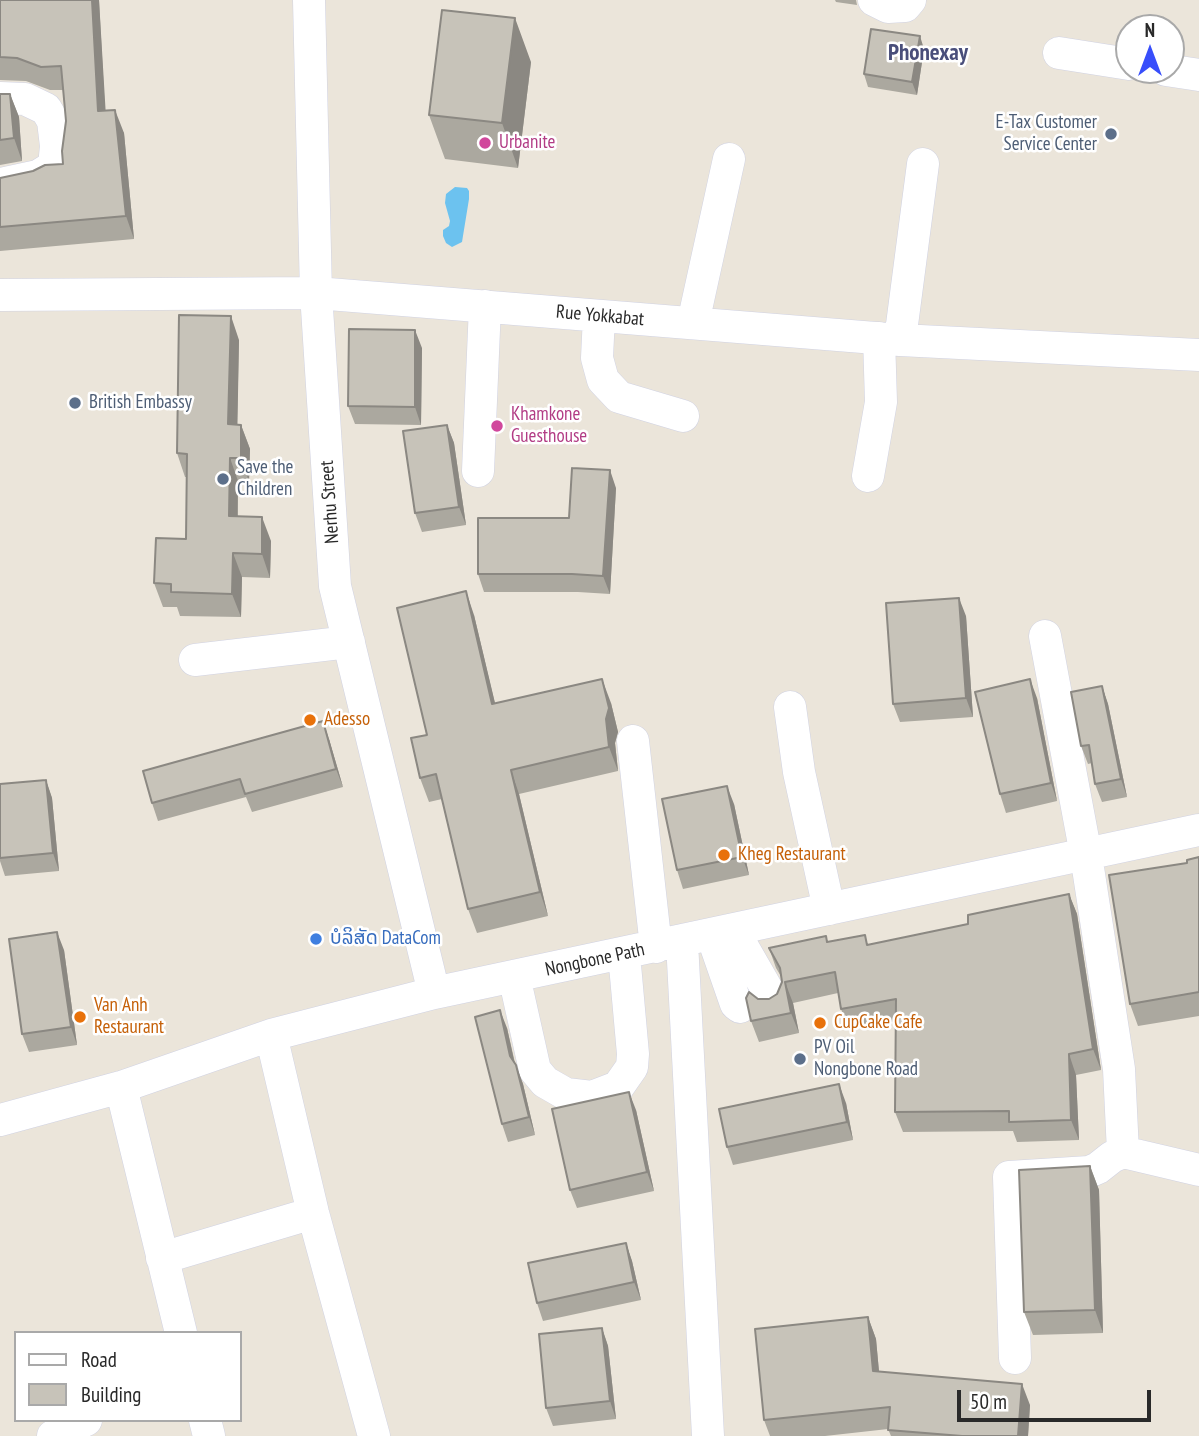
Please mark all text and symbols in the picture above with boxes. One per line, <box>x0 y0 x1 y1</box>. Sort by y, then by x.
north arrow <box>1115 14 1185 84</box>
text: N <box>1145 18 1155 42</box>
district label: Phonexay <box>888 39 968 67</box>
place label: E-Tax Customer Service Center <box>996 112 1097 156</box>
marker: E-Tax Customer Service Center <box>1103 126 1119 142</box>
place label: Urbanite <box>499 132 555 154</box>
marker: Urbanite <box>477 135 493 151</box>
street label: Rue Yokkabat <box>555 301 645 331</box>
place label: British Embassy <box>89 392 192 414</box>
marker: British Embassy <box>67 395 83 411</box>
place label: Khamkone Guesthouse <box>511 404 587 448</box>
marker: Khamkone Guesthouse <box>489 418 505 434</box>
place label: Save the Children <box>237 457 293 501</box>
street label: Nerhu Street <box>316 460 344 544</box>
marker: Save the Children <box>215 471 231 487</box>
place label: Adesso <box>324 709 370 731</box>
marker: Adesso <box>302 712 318 728</box>
place label: Kheg Restaurant <box>738 844 846 866</box>
marker: Kheg Restaurant <box>716 847 732 863</box>
place label: ບໍລິສັດ DataCom <box>330 928 441 950</box>
marker: ບໍລິສັດ DataCom <box>308 931 324 947</box>
street label: Nongbone Path <box>543 938 647 982</box>
place label: Van Anh Restaurant <box>94 995 164 1039</box>
marker: Van Anh Restaurant <box>72 1009 88 1025</box>
place label: CupCake Cafe <box>834 1012 923 1034</box>
marker: CupCake Cafe <box>812 1015 828 1031</box>
place label: PV Oil Nongbone Road <box>814 1037 918 1081</box>
marker: PV Oil Nongbone Road <box>792 1051 808 1067</box>
legend <box>14 1331 242 1422</box>
text: Road <box>81 1346 117 1373</box>
scale bar <box>961 1376 1155 1420</box>
text: Building <box>81 1381 141 1408</box>
text: 50 m <box>970 1388 1007 1415</box>

